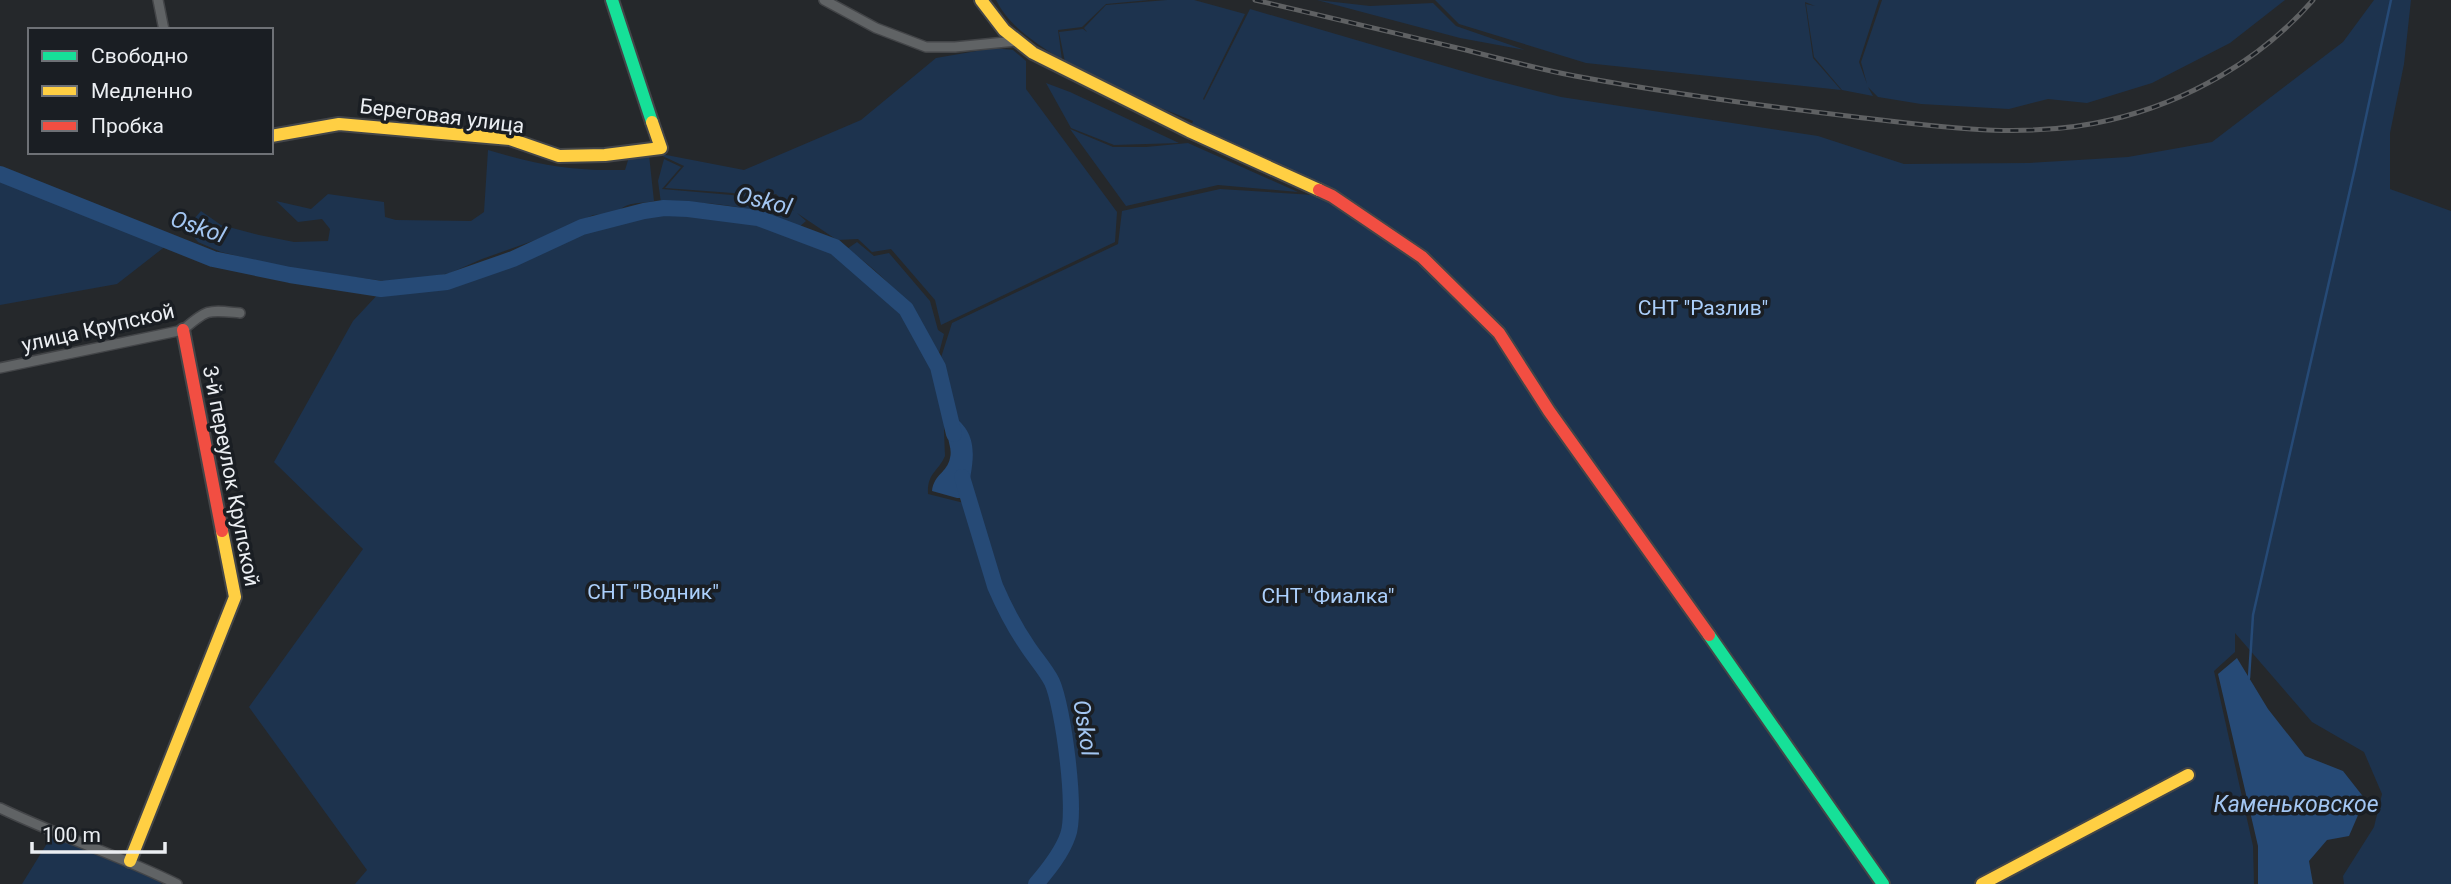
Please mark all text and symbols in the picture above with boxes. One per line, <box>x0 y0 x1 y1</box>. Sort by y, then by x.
legend <box>28 28 273 154</box>
text: Свободно <box>91 44 188 68</box>
text: Медленно <box>91 79 193 103</box>
street label: Береговая улица <box>358 94 526 138</box>
text: Пробка <box>91 114 164 138</box>
water label: Oskol <box>733 181 795 221</box>
water label: Oskol <box>167 205 230 249</box>
park label: СНТ "Разлив" <box>1638 296 1768 320</box>
street label: улица Крупской <box>19 299 177 357</box>
street label: 3-й переулок Крупской <box>198 364 264 588</box>
park label: СНТ "Водник" <box>587 580 719 604</box>
park label: СНТ "Фиалка" <box>1261 584 1395 608</box>
water label: Oskol <box>1067 698 1103 758</box>
water label: Каменьковское <box>2213 791 2379 818</box>
scale bar <box>32 810 164 854</box>
text: 100 m <box>42 823 101 847</box>

